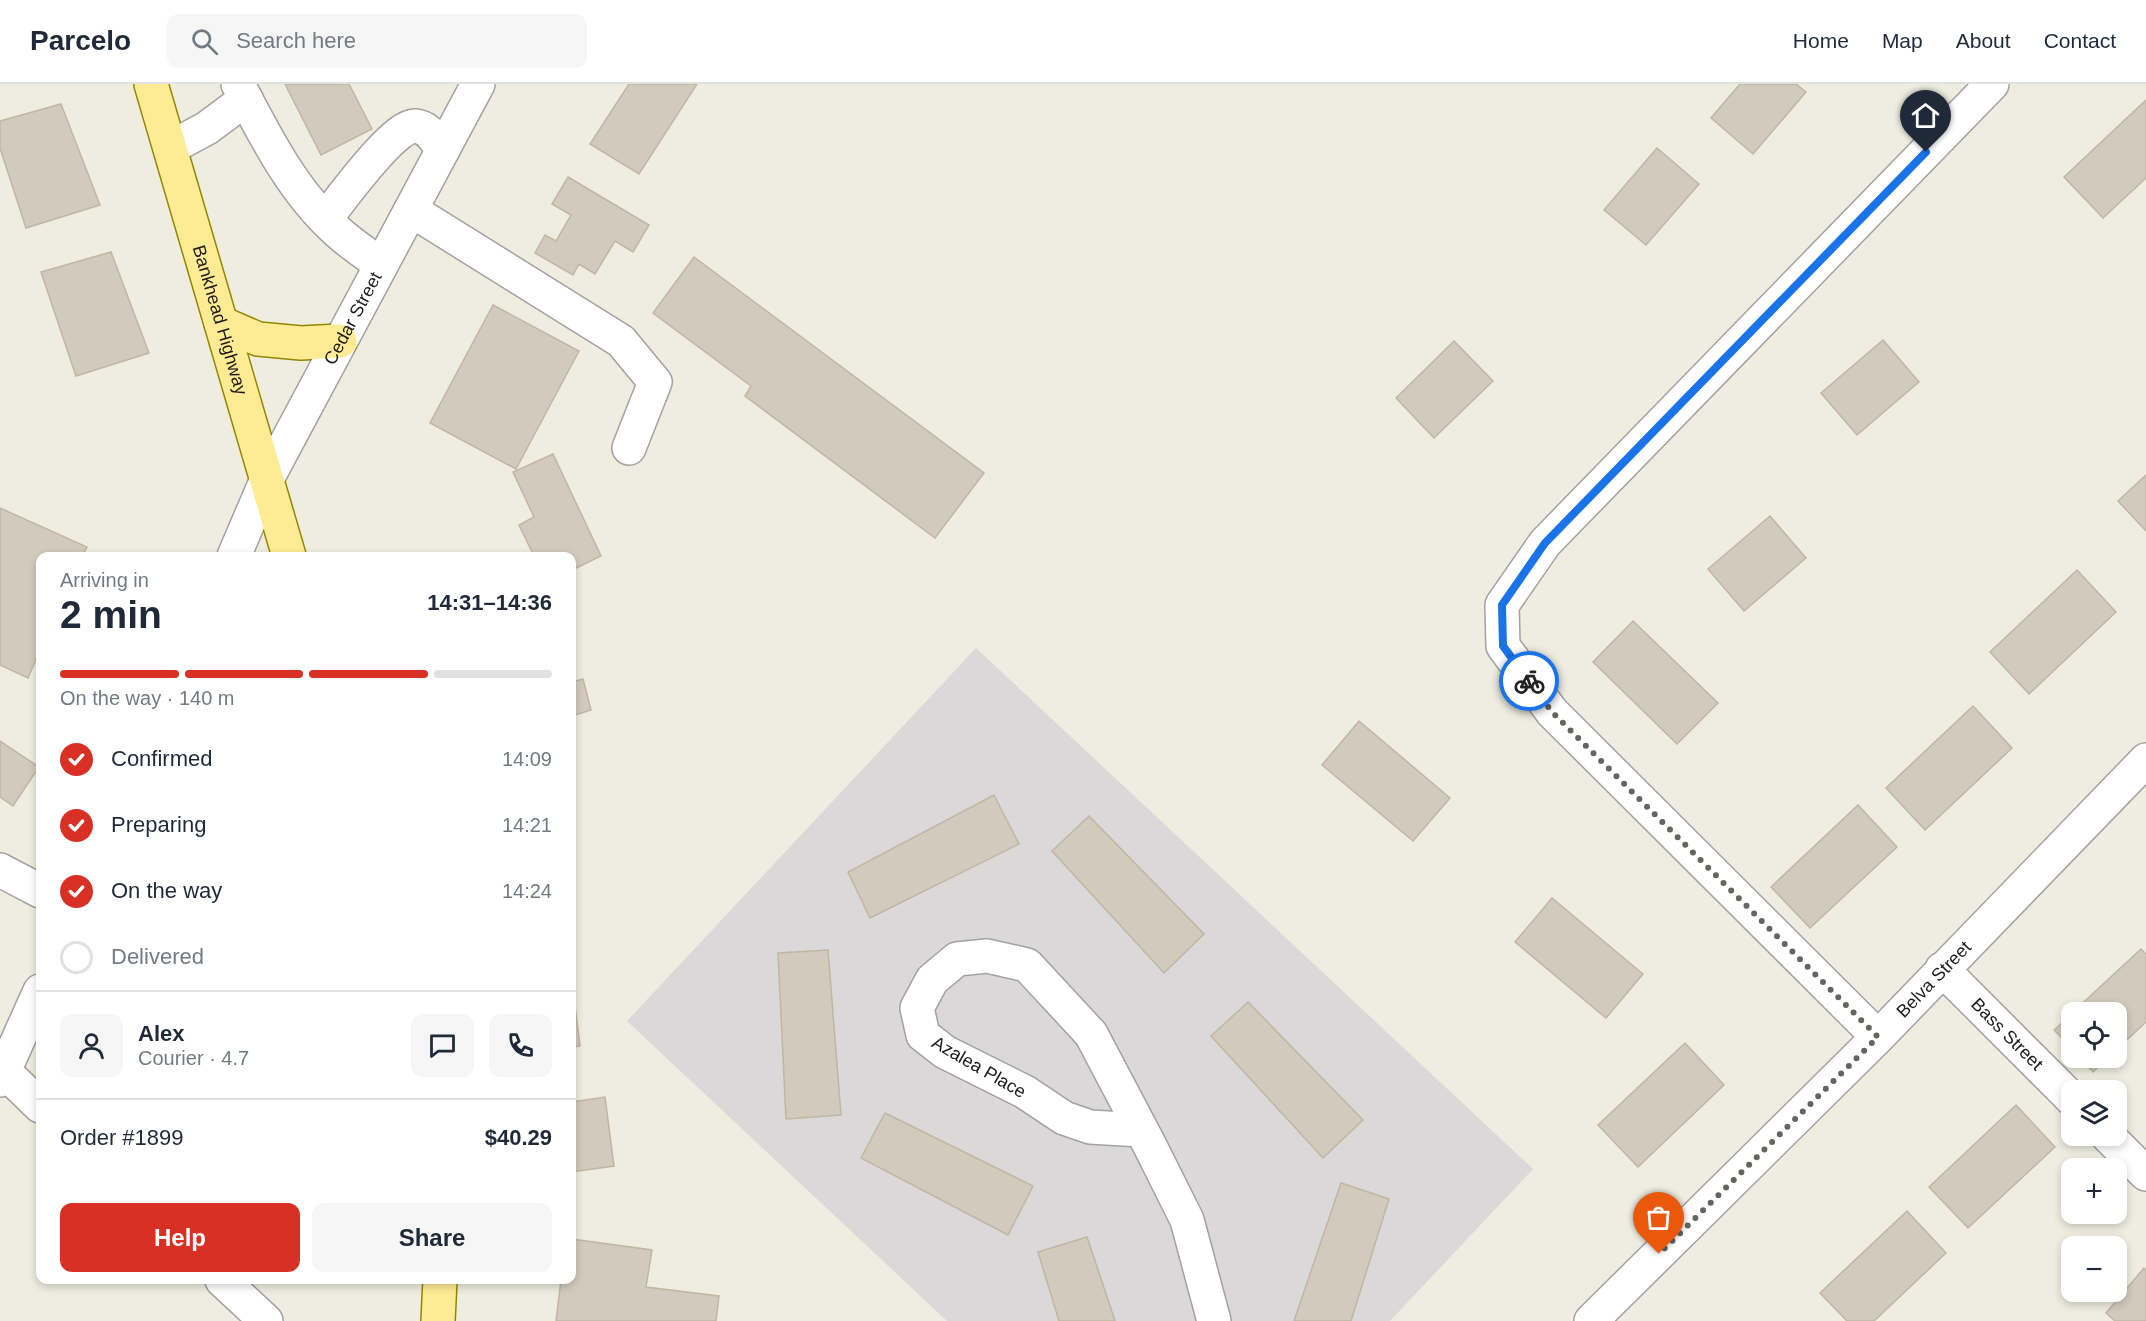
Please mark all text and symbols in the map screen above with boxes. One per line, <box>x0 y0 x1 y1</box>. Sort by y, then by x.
search box <box>167 14 587 68</box>
text: Parcelo <box>30 25 131 56</box>
icon: search <box>188 25 221 58</box>
text: Search here <box>236 28 356 53</box>
text: Home <box>1793 29 1849 52</box>
text: Map <box>1882 29 1923 52</box>
text: About <box>1956 29 2011 52</box>
text: Contact <box>2044 29 2116 52</box>
pin <box>1900 90 1951 152</box>
icon: home <box>1909 99 1942 132</box>
street label: Bankhead Highway <box>189 243 251 397</box>
street label: Cedar Street <box>320 269 386 368</box>
text: Arriving in <box>60 569 149 591</box>
text: 14:31–14:36 <box>427 590 552 615</box>
text: 2 min <box>60 593 162 636</box>
courier <box>1499 651 1559 711</box>
icon: bike <box>1513 665 1546 698</box>
text: On the way · 140 m <box>60 687 235 709</box>
icon: check <box>60 743 93 776</box>
text: Confirmed <box>111 746 212 771</box>
text: 14:09 <box>502 748 552 770</box>
icon: check <box>60 809 93 842</box>
text: Preparing <box>111 812 206 837</box>
text: 14:21 <box>502 814 552 836</box>
icon: check <box>60 875 93 908</box>
text: On the way <box>111 878 222 903</box>
text: 14:24 <box>502 880 552 902</box>
street label: Belva Street <box>1892 937 1975 1022</box>
text: Delivered <box>111 944 204 969</box>
street label: Bass Street <box>1967 994 2047 1074</box>
map controls <box>2061 1002 2127 1302</box>
button: locate <box>2061 1002 2127 1068</box>
button: person <box>60 1014 123 1077</box>
button: chat <box>411 1014 474 1077</box>
button: phone <box>489 1014 552 1077</box>
text: Alex <box>138 1021 184 1046</box>
street label: Azalea Place <box>928 1032 1030 1102</box>
text: Courier · 4.7 <box>138 1047 249 1069</box>
button: layers <box>2061 1080 2127 1146</box>
text: Order #1899 <box>60 1125 184 1150</box>
text: $40.29 <box>485 1125 552 1150</box>
button: + <box>2061 1158 2127 1224</box>
pin <box>1633 1192 1684 1254</box>
icon: bag <box>1642 1201 1675 1234</box>
button: Help <box>60 1203 300 1272</box>
button: Share <box>312 1203 552 1272</box>
button: − <box>2061 1236 2127 1302</box>

